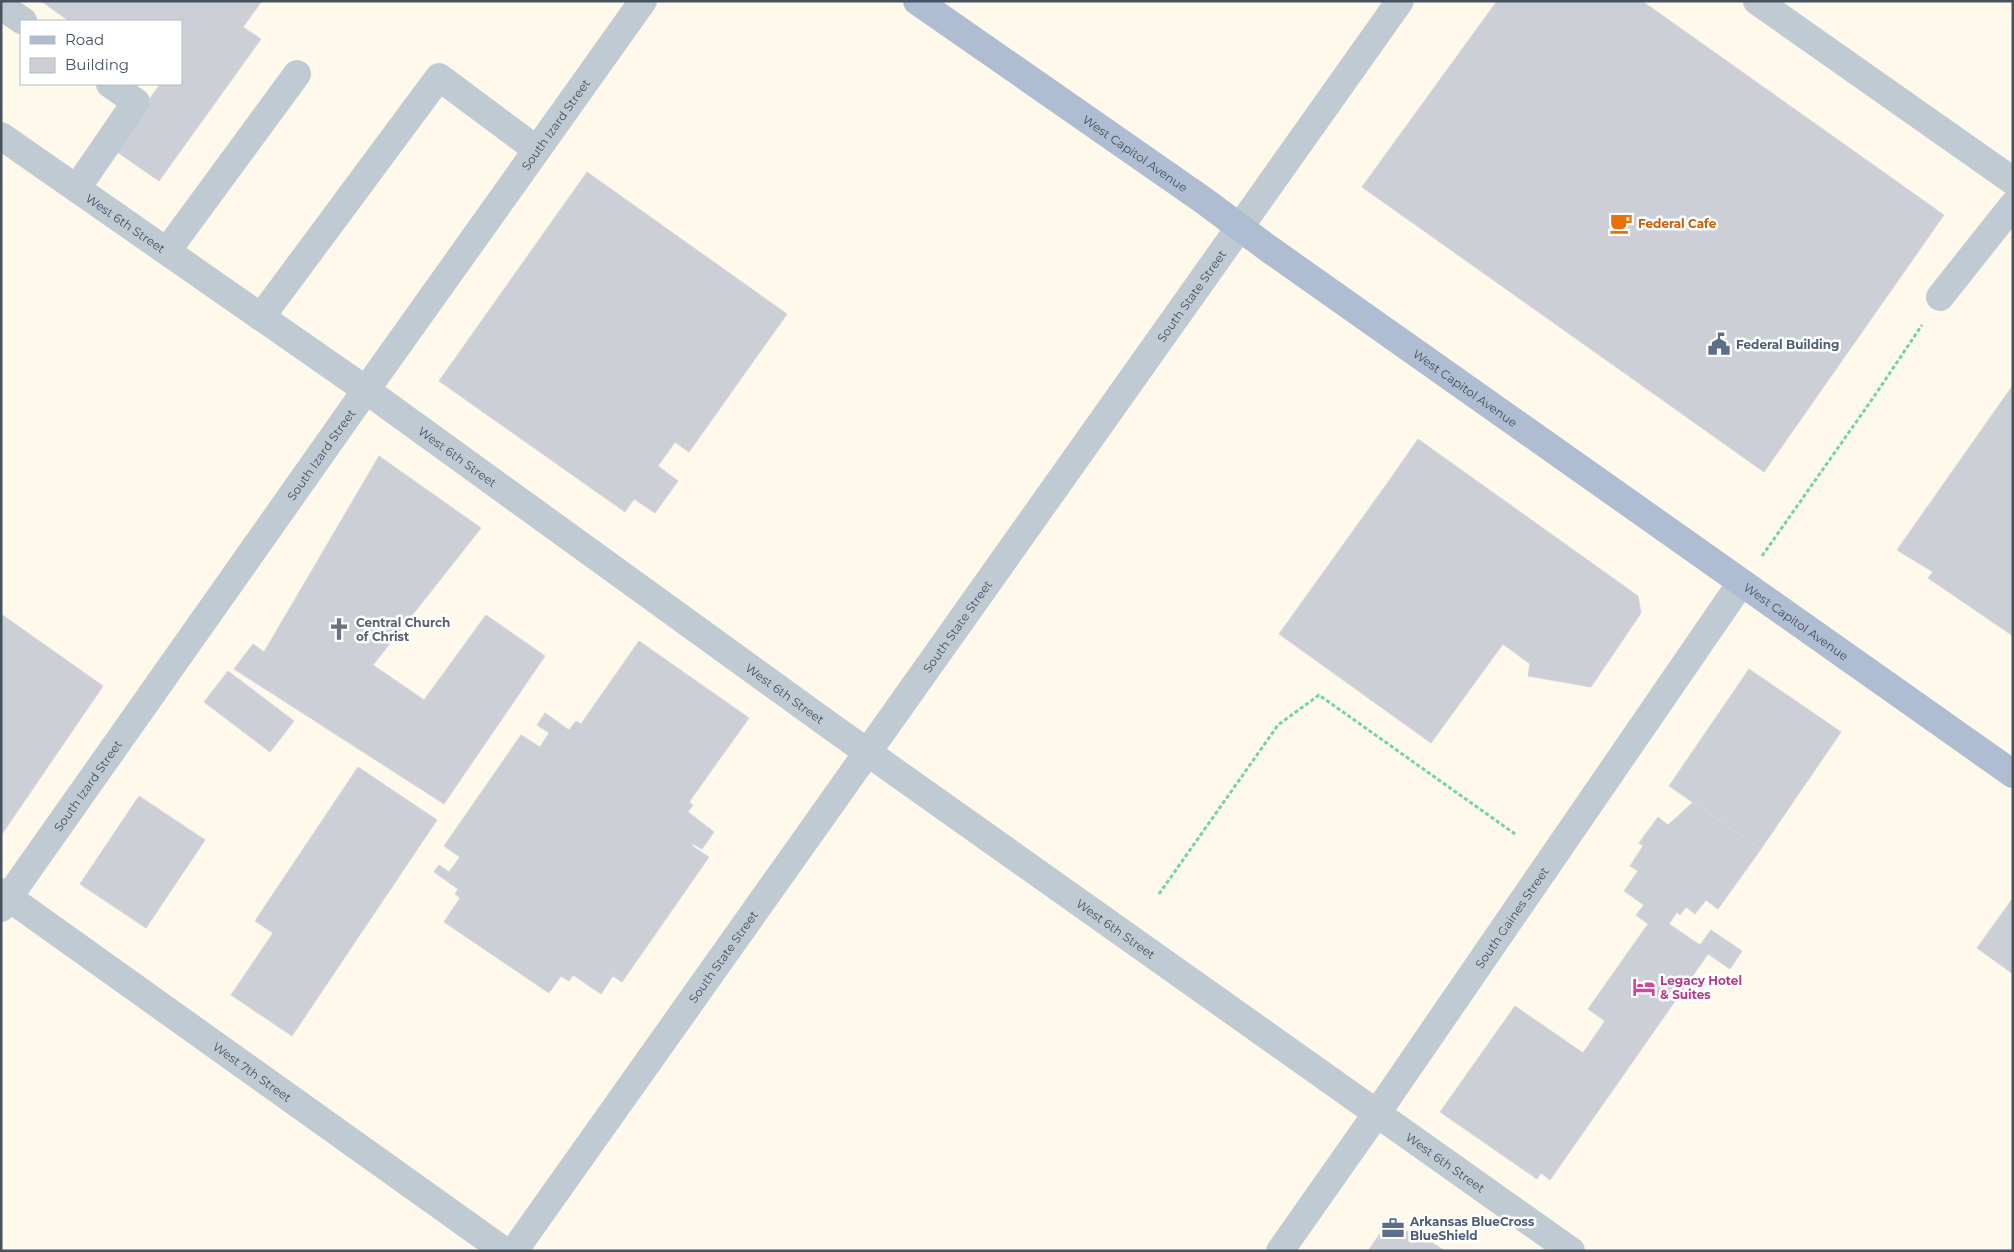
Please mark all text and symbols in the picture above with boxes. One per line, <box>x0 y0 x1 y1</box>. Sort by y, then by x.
legend <box>20 20 182 85</box>
text: Road <box>65 30 104 49</box>
text: Building <box>65 55 129 74</box>
street label: South Izard Street <box>518 76 593 173</box>
street label: West Capitol Avenue <box>1080 111 1191 195</box>
street label: West 6th Street <box>83 190 169 256</box>
cafe icon: Federal Cafe <box>1608 210 1634 236</box>
place label: Federal Cafe <box>1638 216 1717 231</box>
street label: South State Street <box>1153 246 1229 345</box>
public building icon: Federal Building <box>1706 331 1732 357</box>
place label: Federal Building <box>1736 337 1839 352</box>
street label: West Capitol Avenue <box>1410 346 1521 430</box>
street label: South Izard Street <box>283 406 358 503</box>
street label: West 6th Street <box>415 423 500 490</box>
street label: South State Street <box>919 577 995 675</box>
street label: West Capitol Avenue <box>1741 579 1852 663</box>
place label: Central Church of Christ <box>356 615 450 644</box>
church icon: Central Church of Christ <box>326 616 352 642</box>
street label: West 6th Street <box>743 660 828 727</box>
street label: South Izard Street <box>50 737 125 834</box>
street label: South Gaines Street <box>1471 864 1551 971</box>
street label: West 6th Street <box>1074 895 1159 962</box>
street label: South State Street <box>685 907 761 1006</box>
place label: Legacy Hotel & Suites <box>1660 973 1742 1002</box>
hotel icon: Legacy Hotel & Suites <box>1631 974 1657 1000</box>
street label: West 7th Street <box>210 1038 295 1105</box>
street label: West 6th Street <box>1403 1129 1488 1195</box>
place label: Arkansas BlueCross BlueShield <box>1409 1214 1535 1243</box>
office icon: Arkansas BlueCross BlueShield <box>1380 1215 1406 1241</box>

